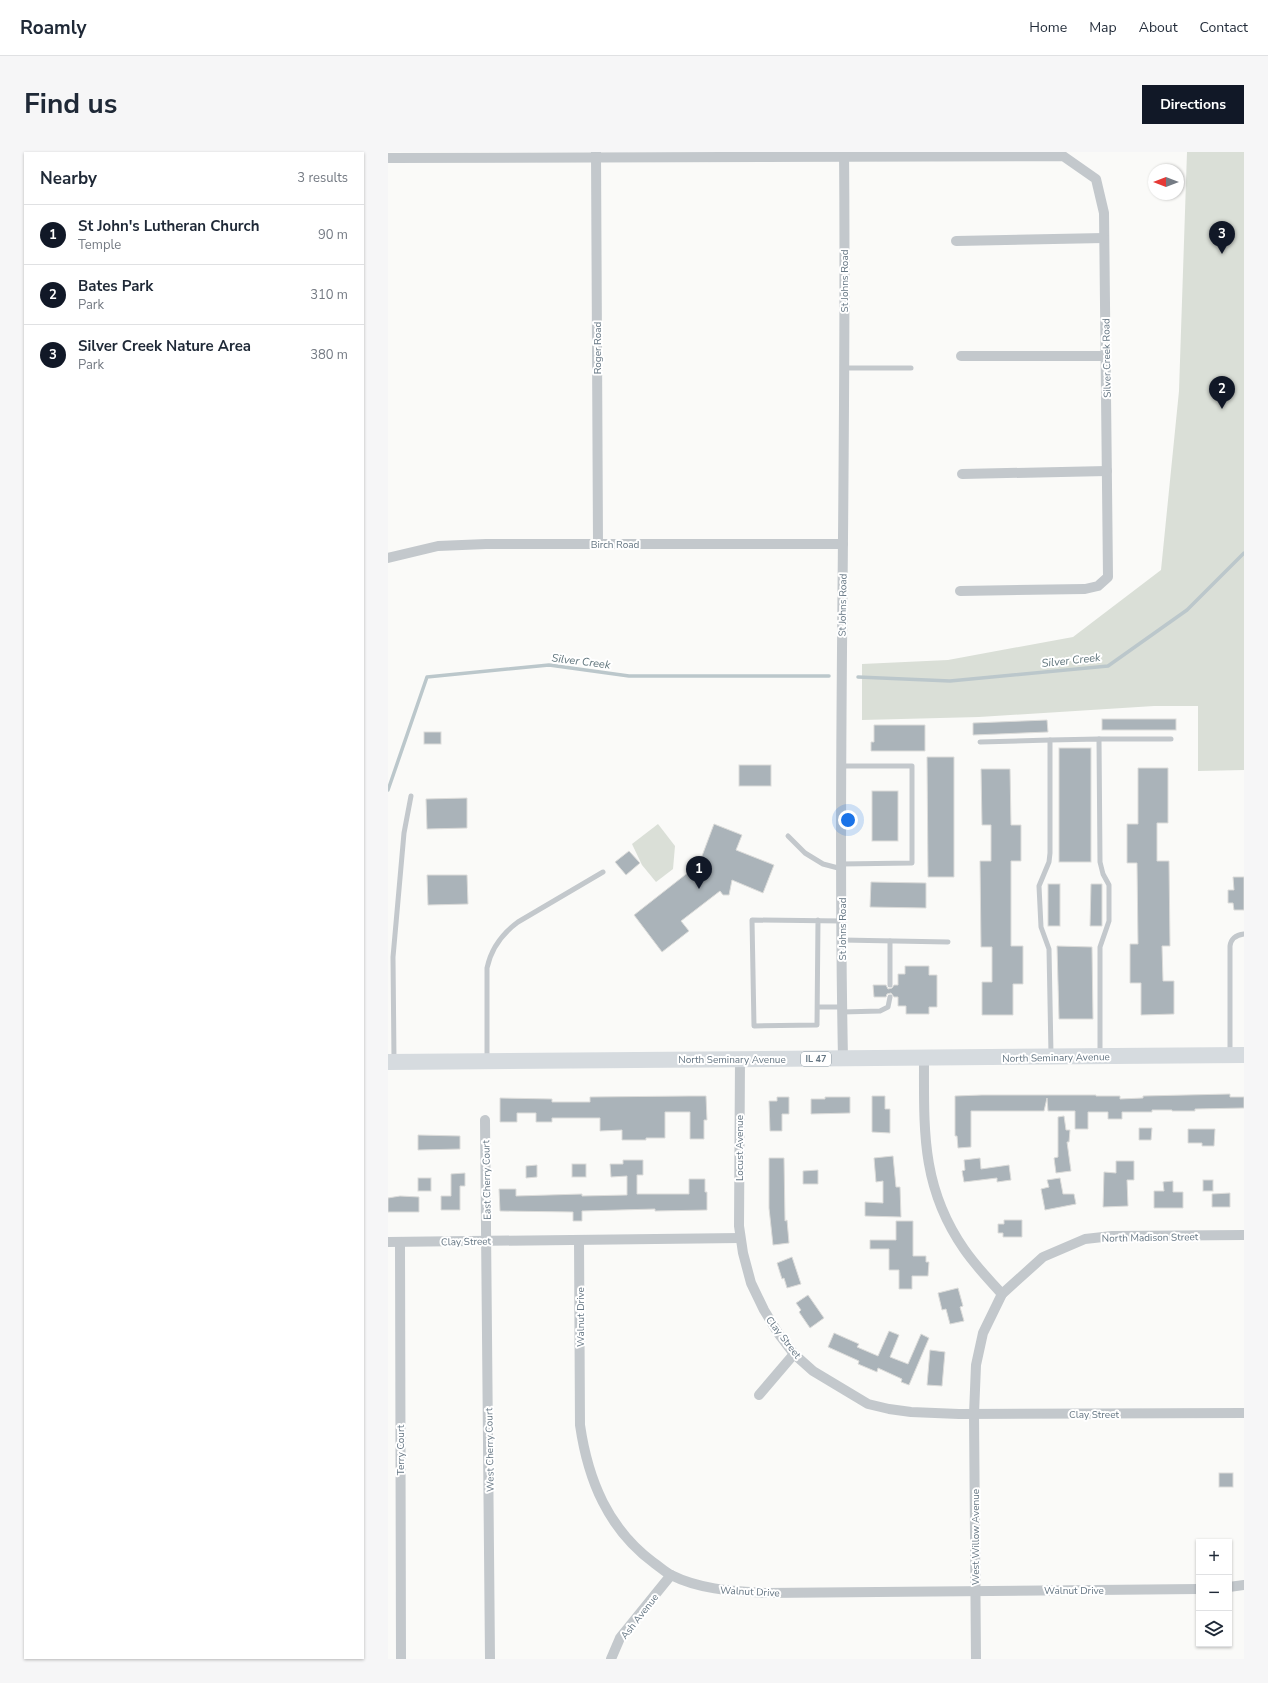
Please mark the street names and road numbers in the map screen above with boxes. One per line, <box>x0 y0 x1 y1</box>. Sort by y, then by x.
street label: St Johns Road <box>838 249 852 313</box>
street label: Silver Creek Road <box>1099 318 1115 398</box>
street label: Roger Road <box>591 321 605 374</box>
street label: Birch Road <box>591 538 640 552</box>
street label: St Johns Road <box>835 573 851 637</box>
street label: St Johns Road <box>836 897 850 961</box>
street label: North Seminary Avenue <box>1002 1050 1110 1066</box>
road number: IL 47 <box>801 1052 831 1066</box>
street label: North Seminary Avenue <box>678 1053 786 1067</box>
street label: Locust Avenue <box>733 1115 747 1181</box>
street label: East Cherry Court <box>479 1140 495 1220</box>
street label: North Madison Street <box>1102 1230 1199 1246</box>
street label: Clay Street <box>441 1235 492 1249</box>
street label: Walnut Drive <box>574 1287 588 1347</box>
street label: Clay Street <box>762 1314 804 1362</box>
street label: West Cherry Court <box>482 1407 498 1492</box>
street label: Clay Street <box>1069 1408 1119 1422</box>
street label: Terry Court <box>394 1424 408 1475</box>
street label: West Willow Avenue <box>969 1489 983 1585</box>
street label: Walnut Drive <box>720 1583 780 1601</box>
street label: Walnut Drive <box>1044 1584 1104 1598</box>
street label: Ash Avenue <box>618 1591 662 1642</box>

